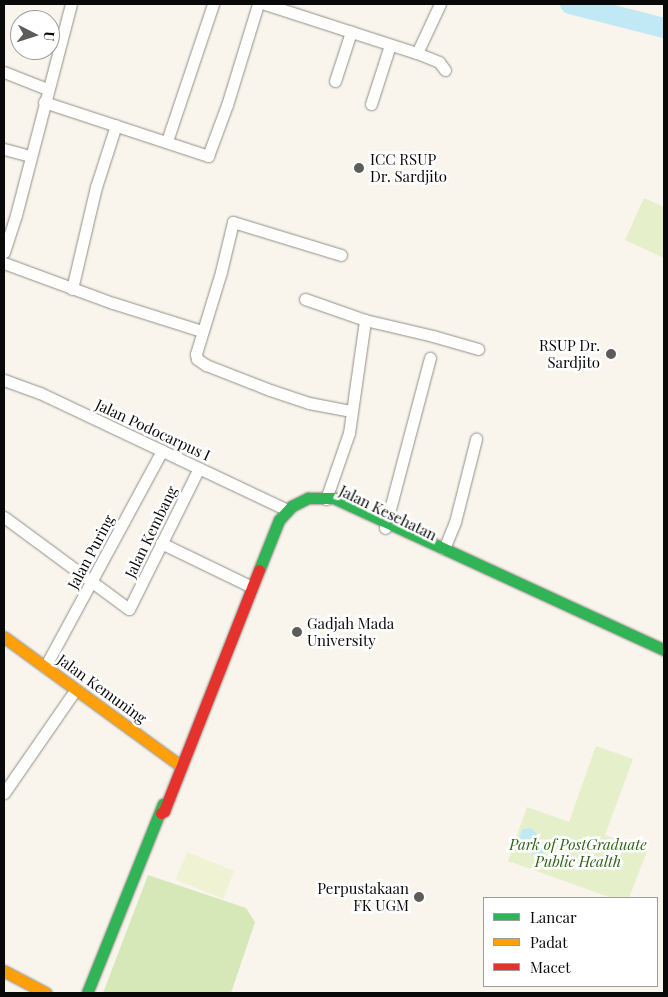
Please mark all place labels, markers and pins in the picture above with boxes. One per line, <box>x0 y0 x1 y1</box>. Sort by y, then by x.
place label: ICC RSUP Dr. Sardjito <box>370 150 447 185</box>
marker: ICC RSUP Dr. Sardjito <box>352 161 366 175</box>
place label: RSUP Dr. Sardjito <box>539 336 600 371</box>
marker: RSUP Dr. Sardjito <box>604 347 618 361</box>
place label: Gadjah Mada University <box>307 614 394 649</box>
marker: Gadjah Mada University <box>291 626 303 638</box>
place label: Perpustakaan FK UGM <box>317 879 409 914</box>
marker: Perpustakaan FK UGM <box>413 891 425 903</box>

